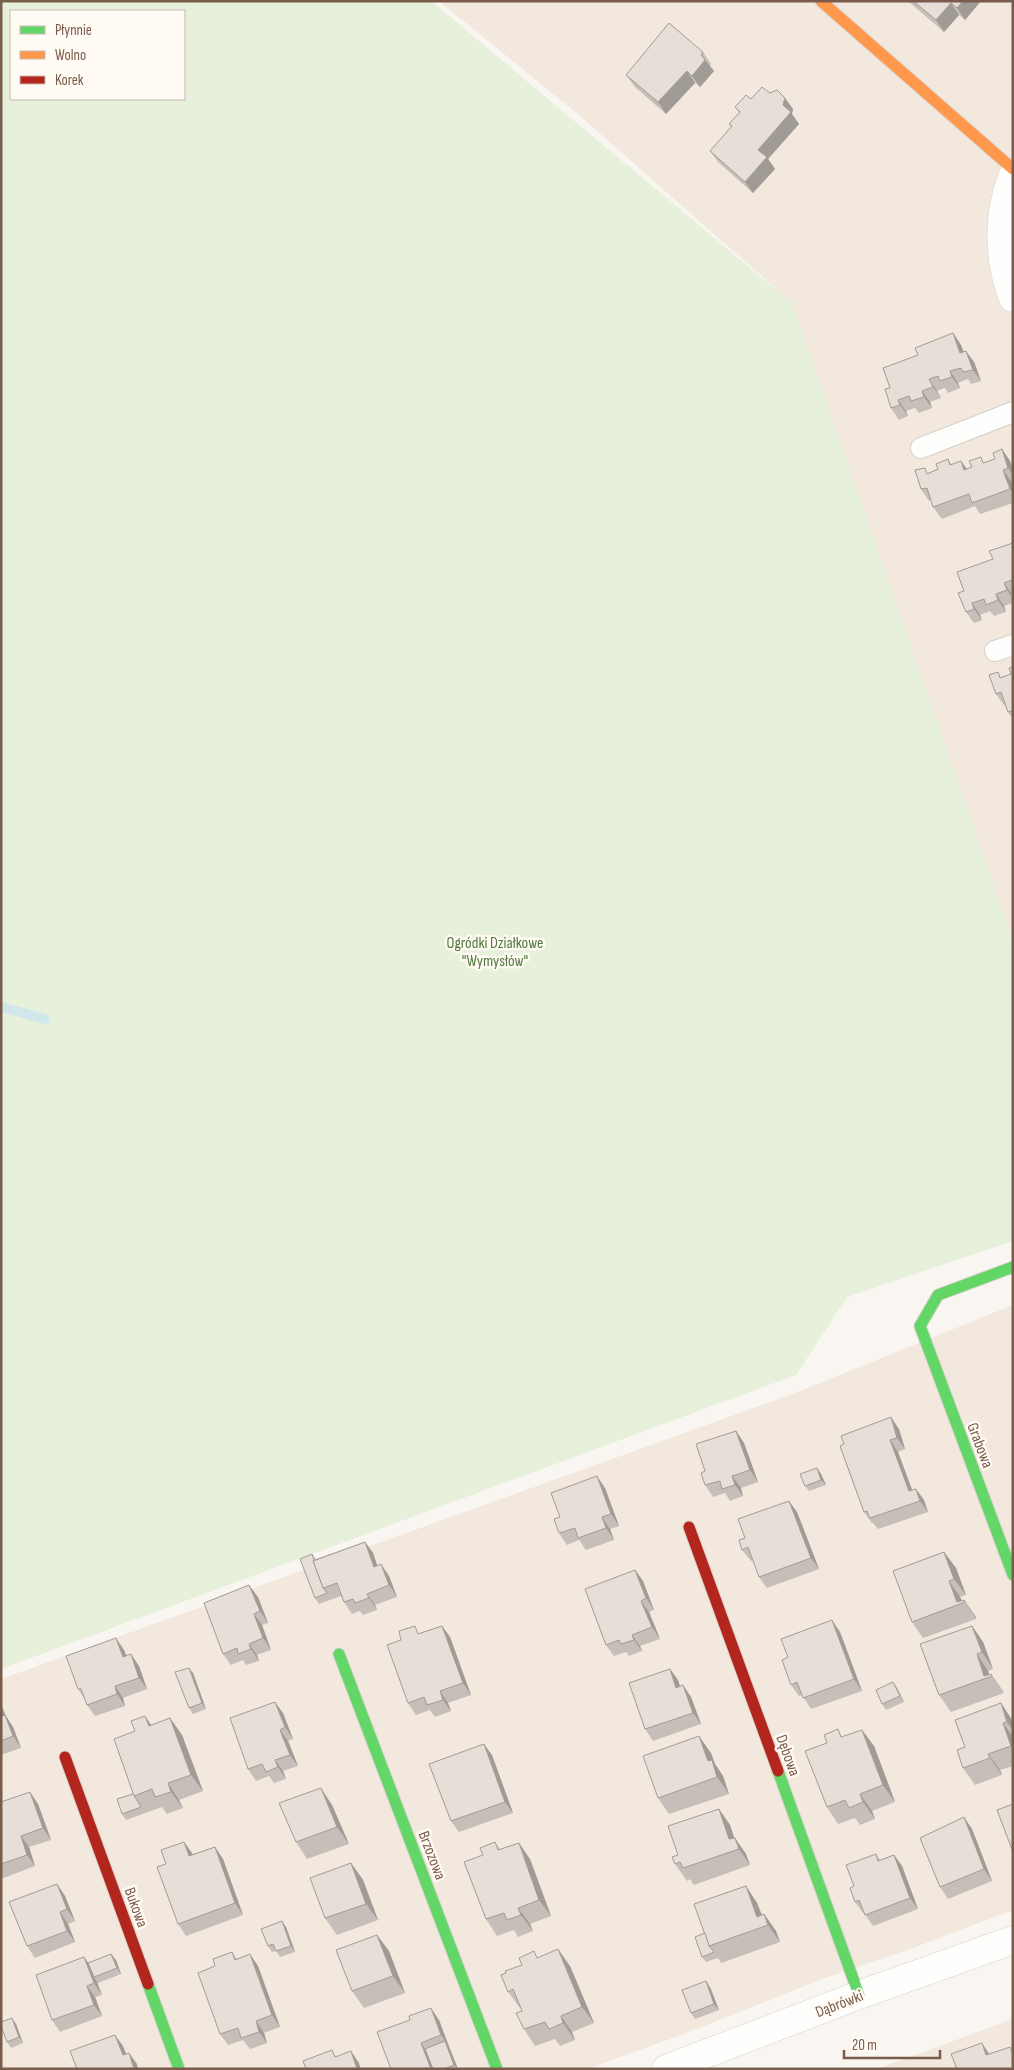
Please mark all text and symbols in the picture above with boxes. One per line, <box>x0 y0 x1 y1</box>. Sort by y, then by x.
legend <box>10 10 185 100</box>
text: Płynnie <box>55 21 92 40</box>
text: Wolno <box>55 46 86 65</box>
text: Korek <box>55 71 84 90</box>
park label: Ogródki Działkowe "Wymysłów" <box>447 934 544 971</box>
street label: Grabowa <box>962 1420 997 1471</box>
street label: Dębowa <box>771 1732 804 1779</box>
street label: Brzozowa <box>414 1828 450 1883</box>
street label: Bukowa <box>120 1885 152 1930</box>
street label: Dąbrówki <box>813 1987 866 2022</box>
scale bar <box>844 2028 940 2060</box>
text: 20 m <box>852 2036 877 2055</box>

